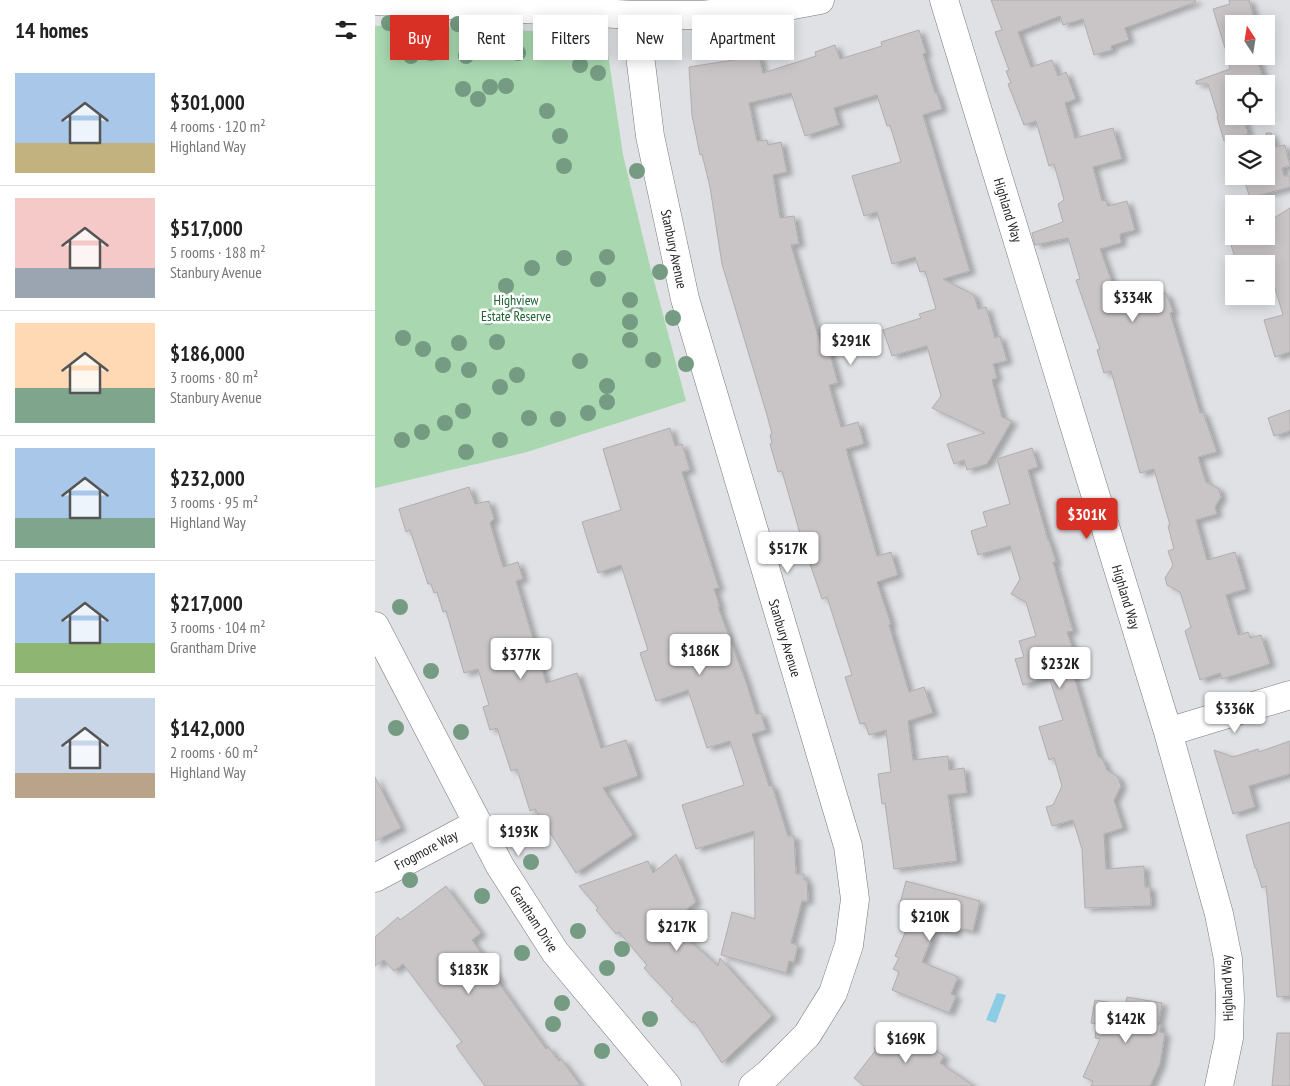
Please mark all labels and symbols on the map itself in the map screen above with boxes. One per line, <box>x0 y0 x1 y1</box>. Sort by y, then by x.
north arrow <box>1225 15 1275 65</box>
street label: Highland Way <box>990 176 1027 245</box>
street label: Stanbury Avenue <box>657 208 691 290</box>
pin: $334K <box>1098 280 1168 323</box>
park label: Highview Estate Reserve <box>481 291 551 325</box>
pin: $291K <box>816 324 886 366</box>
pin: $301K <box>1052 498 1122 540</box>
pin: $517K <box>753 532 823 574</box>
street label: Highland Way <box>1108 563 1145 632</box>
street label: Stanbury Avenue <box>765 597 805 679</box>
pin: $186K <box>665 634 735 676</box>
pin: $377K <box>486 638 556 680</box>
pin: $232K <box>1025 646 1095 689</box>
pin: $336K <box>1200 692 1270 734</box>
pin: $193K <box>484 814 554 857</box>
street label: Frogmore Way <box>391 826 461 874</box>
street label: Grantham Drive <box>506 882 562 956</box>
pin: $210K <box>895 900 965 942</box>
pin: $217K <box>642 910 712 952</box>
pin: $183K <box>434 952 504 995</box>
street label: Highland Way <box>1217 954 1237 1021</box>
pin: $142K <box>1091 1002 1161 1044</box>
pin: $169K <box>871 1022 941 1064</box>

